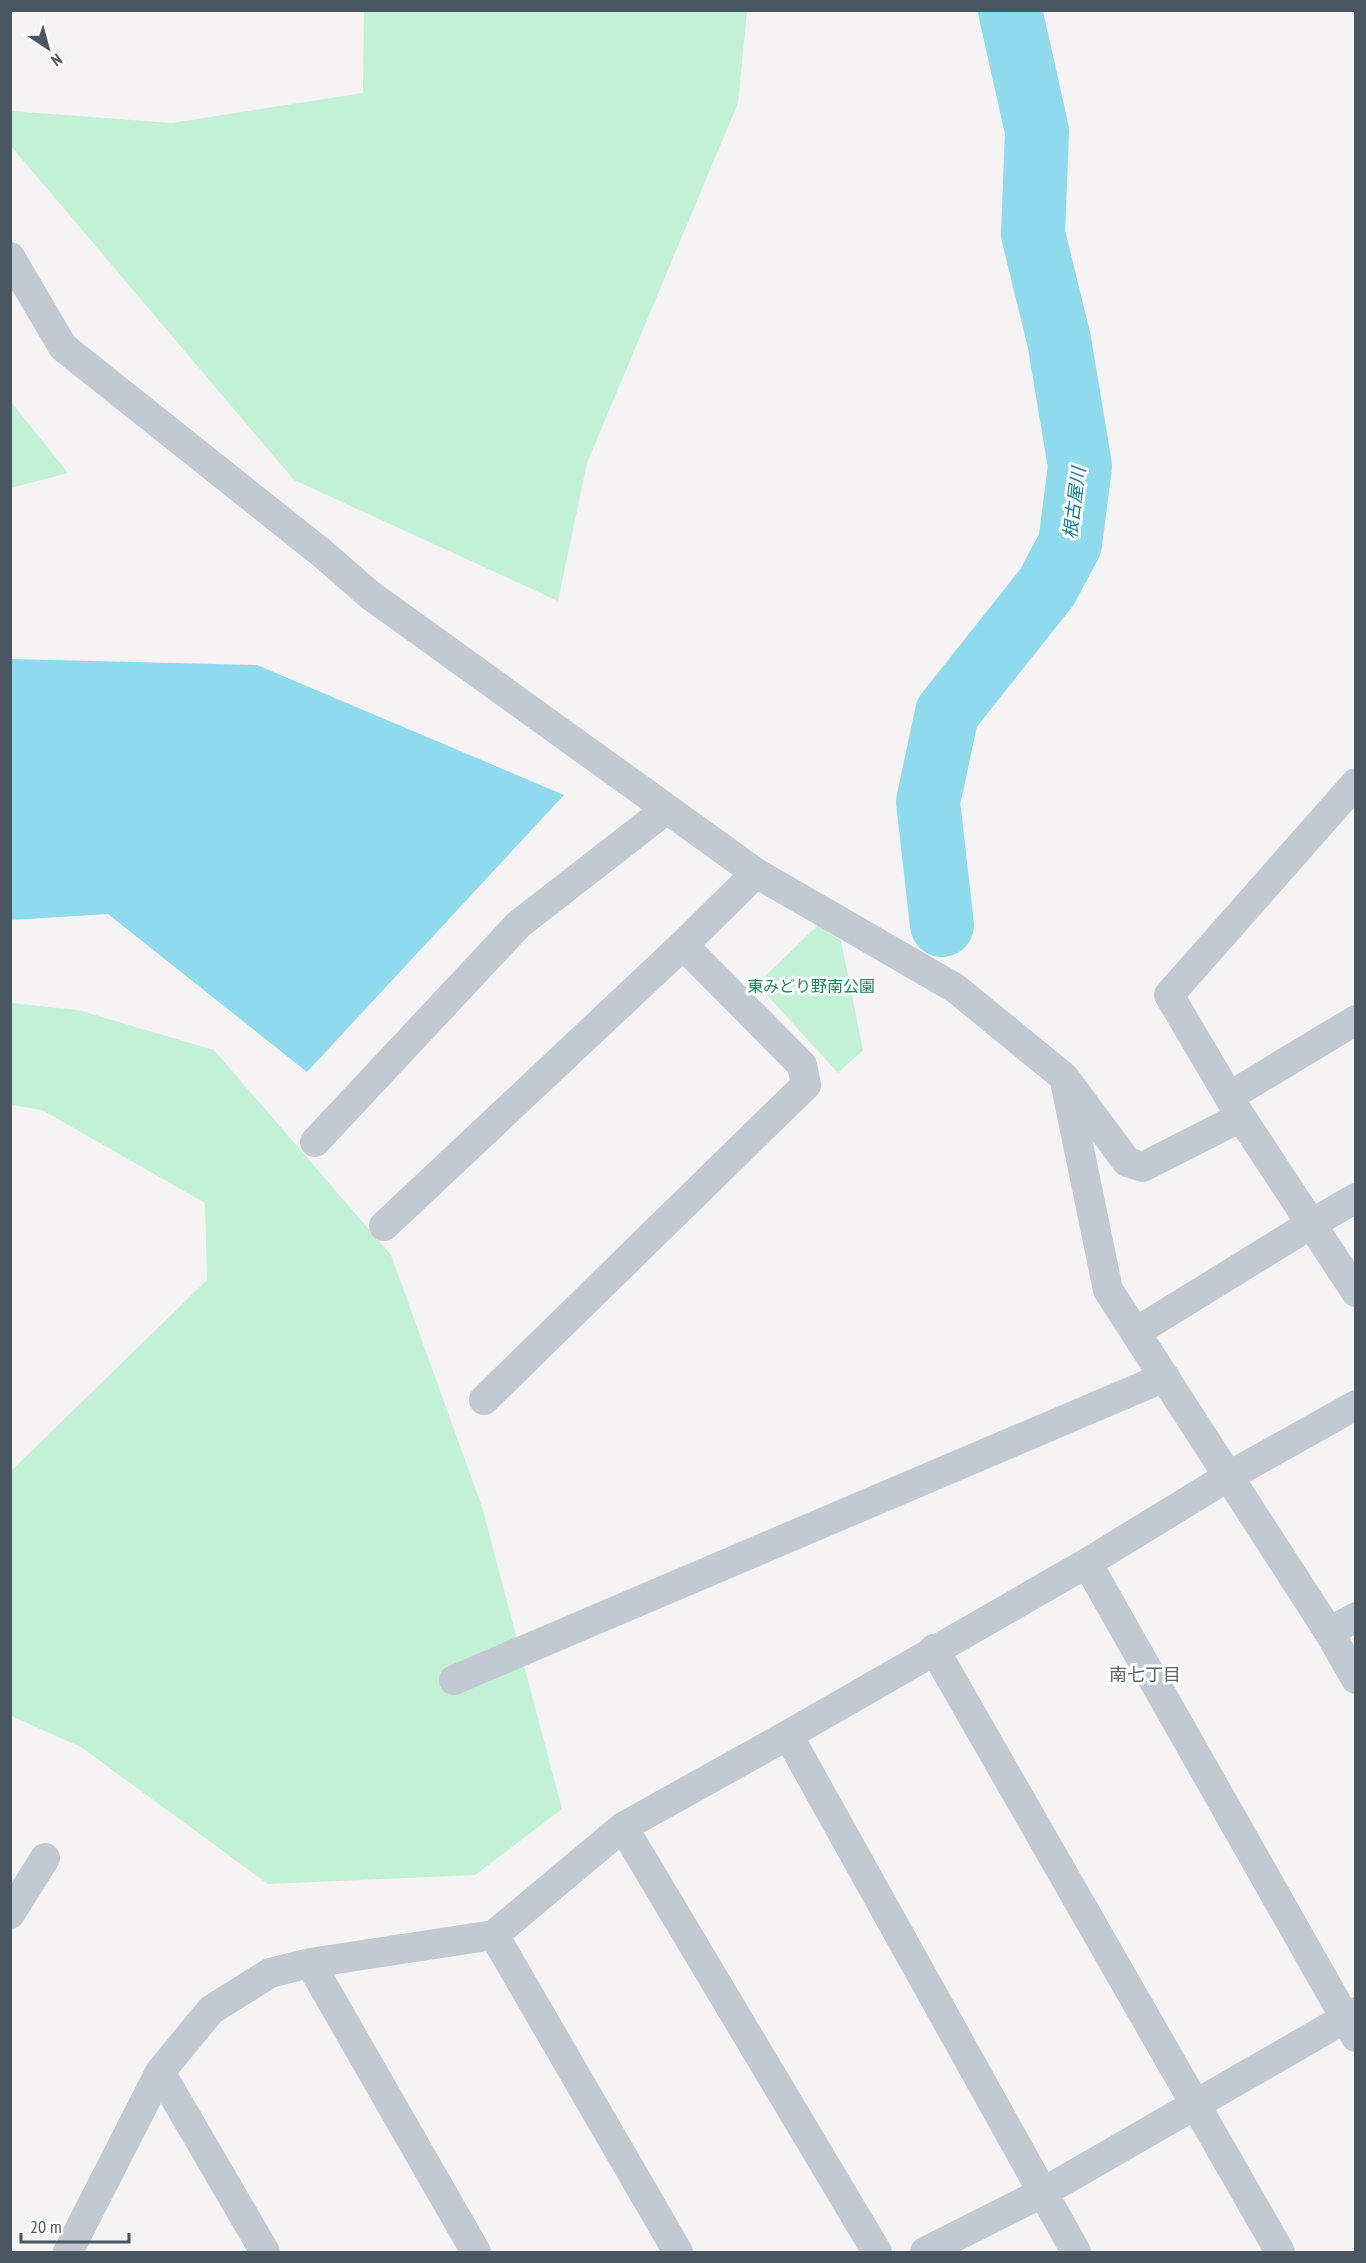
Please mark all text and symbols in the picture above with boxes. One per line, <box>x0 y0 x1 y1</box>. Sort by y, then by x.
north arrow <box>18 18 78 78</box>
text: N <box>47 50 66 71</box>
water label: 根古屋川 <box>1058 464 1090 540</box>
park label: 東みどり野南公園 <box>747 976 875 996</box>
district label: 南七丁目 <box>1109 1663 1181 1686</box>
scale bar <box>21 2206 129 2244</box>
text: 20 m <box>30 2215 62 2238</box>

